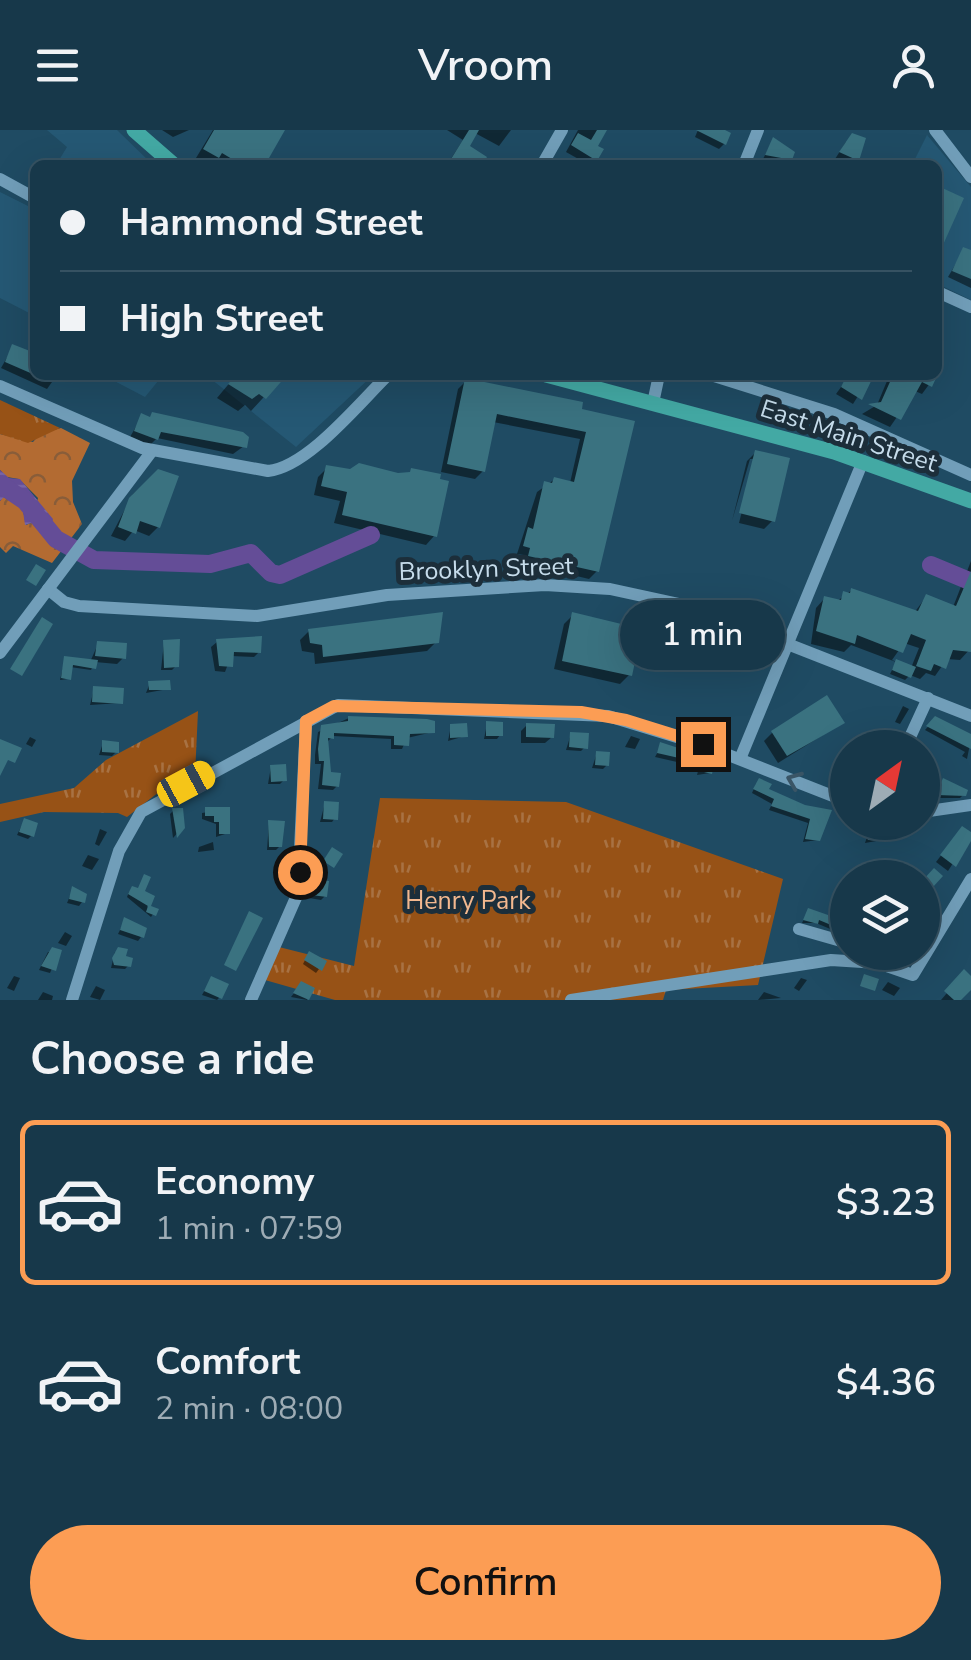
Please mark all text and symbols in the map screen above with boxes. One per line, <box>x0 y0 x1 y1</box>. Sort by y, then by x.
text: Vroom <box>418 35 553 96</box>
icon: menu <box>30 38 85 93</box>
icon: person <box>886 38 941 93</box>
text: Hammond Street <box>120 197 423 248</box>
text: High Street <box>120 293 323 344</box>
street label: East Main Street <box>756 391 942 481</box>
street label: Brooklyn Street <box>398 549 574 589</box>
callout: 1 min <box>620 599 786 669</box>
text: 1 min <box>662 613 743 656</box>
route end <box>681 722 726 767</box>
north arrow <box>830 730 940 840</box>
map controls <box>830 730 940 970</box>
car <box>152 757 220 811</box>
one-way arrow <box>786 772 804 792</box>
route start <box>278 850 323 895</box>
button: layers <box>830 860 940 970</box>
park label: Henry Park <box>405 884 531 918</box>
text: Choose a ride <box>30 1029 315 1090</box>
text: Economy <box>155 1156 314 1207</box>
icon: car <box>35 1158 125 1248</box>
text: $3.23 <box>836 1177 936 1228</box>
text: 1 min · 07:59 <box>155 1207 343 1250</box>
text: Comfort <box>155 1336 300 1387</box>
icon: car <box>35 1338 125 1428</box>
text: $4.36 <box>836 1357 936 1408</box>
text: 2 min · 08:00 <box>155 1387 343 1430</box>
button: Confirm <box>30 1525 941 1640</box>

